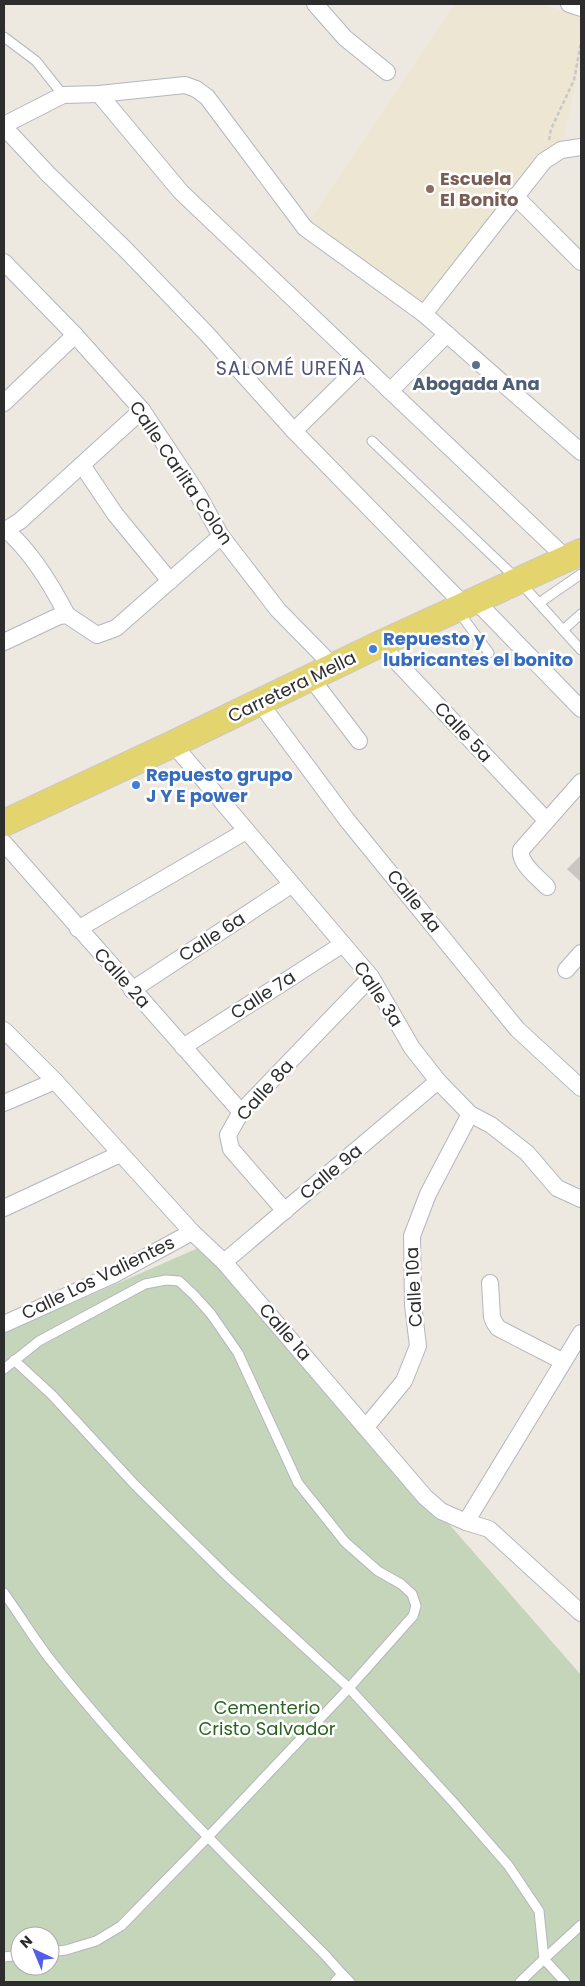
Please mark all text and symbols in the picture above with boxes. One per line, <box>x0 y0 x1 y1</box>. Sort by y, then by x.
place label: Escuela El Bonito <box>440 166 518 212</box>
marker: Escuela El Bonito <box>424 183 436 195</box>
district label: SALOMÉ UREÑA <box>216 355 366 382</box>
marker: Abogada Ana <box>470 359 482 371</box>
place label: Abogada Ana <box>412 371 540 396</box>
street label: Calle Carlita Colon <box>124 396 239 550</box>
place label: Repuesto y lubricantes el bonito <box>383 626 573 672</box>
marker: Repuesto y lubricantes el bonito <box>367 643 379 655</box>
street label: Carretera Mella <box>224 645 360 728</box>
street label: Calle 5a <box>429 696 498 767</box>
place label: Repuesto grupo J Y E power <box>146 762 293 808</box>
marker: Repuesto grupo J Y E power <box>130 779 142 791</box>
street label: Calle 4a <box>381 864 448 937</box>
street label: Calle 6a <box>174 906 250 967</box>
street label: Calle 2a <box>89 942 156 1013</box>
street label: Calle 3a <box>348 956 409 1031</box>
street label: Calle 7a <box>225 964 300 1025</box>
street label: Calle 8a <box>230 1054 299 1126</box>
street label: Calle 9a <box>294 1138 367 1205</box>
street label: Calle Los Valientes <box>17 1230 178 1325</box>
street label: Calle 10a <box>399 1246 428 1328</box>
street label: Calle 1a <box>253 1297 317 1366</box>
park label: Cementerio Cristo Salvador <box>198 1695 336 1741</box>
north arrow <box>10 1926 60 1976</box>
text: N <box>15 1931 37 1952</box>

